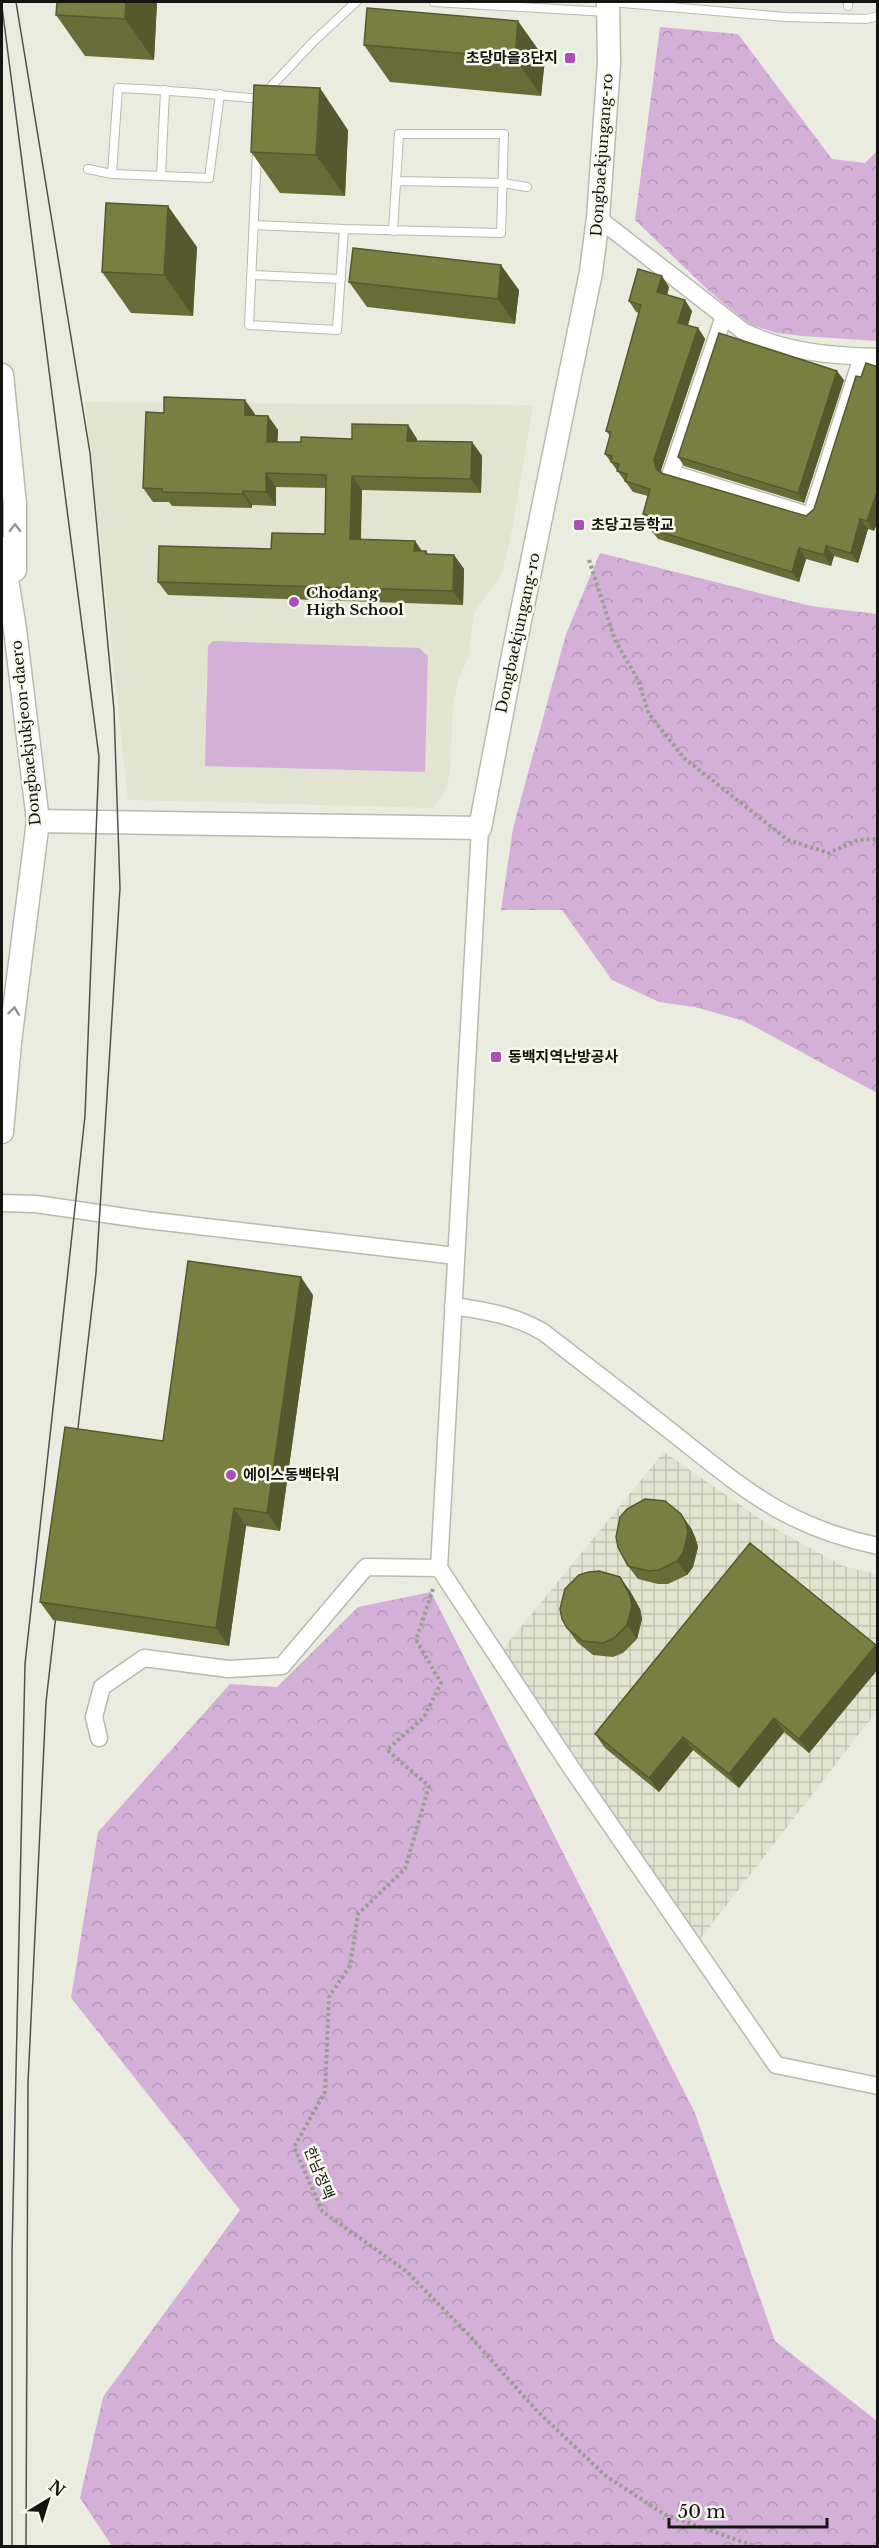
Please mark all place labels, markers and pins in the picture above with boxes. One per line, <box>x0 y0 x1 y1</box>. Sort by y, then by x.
place label: 초당마을3단지 <box>466 48 558 67</box>
marker: 초당마을3단지 <box>563 51 577 65</box>
place label: 초당고등학교 <box>591 515 674 534</box>
marker: 초당고등학교 <box>572 518 586 532</box>
place label: Chodang High School <box>306 583 404 619</box>
marker: Chodang High School <box>287 595 301 609</box>
place label: 동백지역난방공사 <box>508 1047 619 1066</box>
marker: 동백지역난방공사 <box>489 1050 503 1064</box>
place label: 에이스동백타워 <box>243 1465 340 1484</box>
marker: 에이스동백타워 <box>224 1468 238 1482</box>

